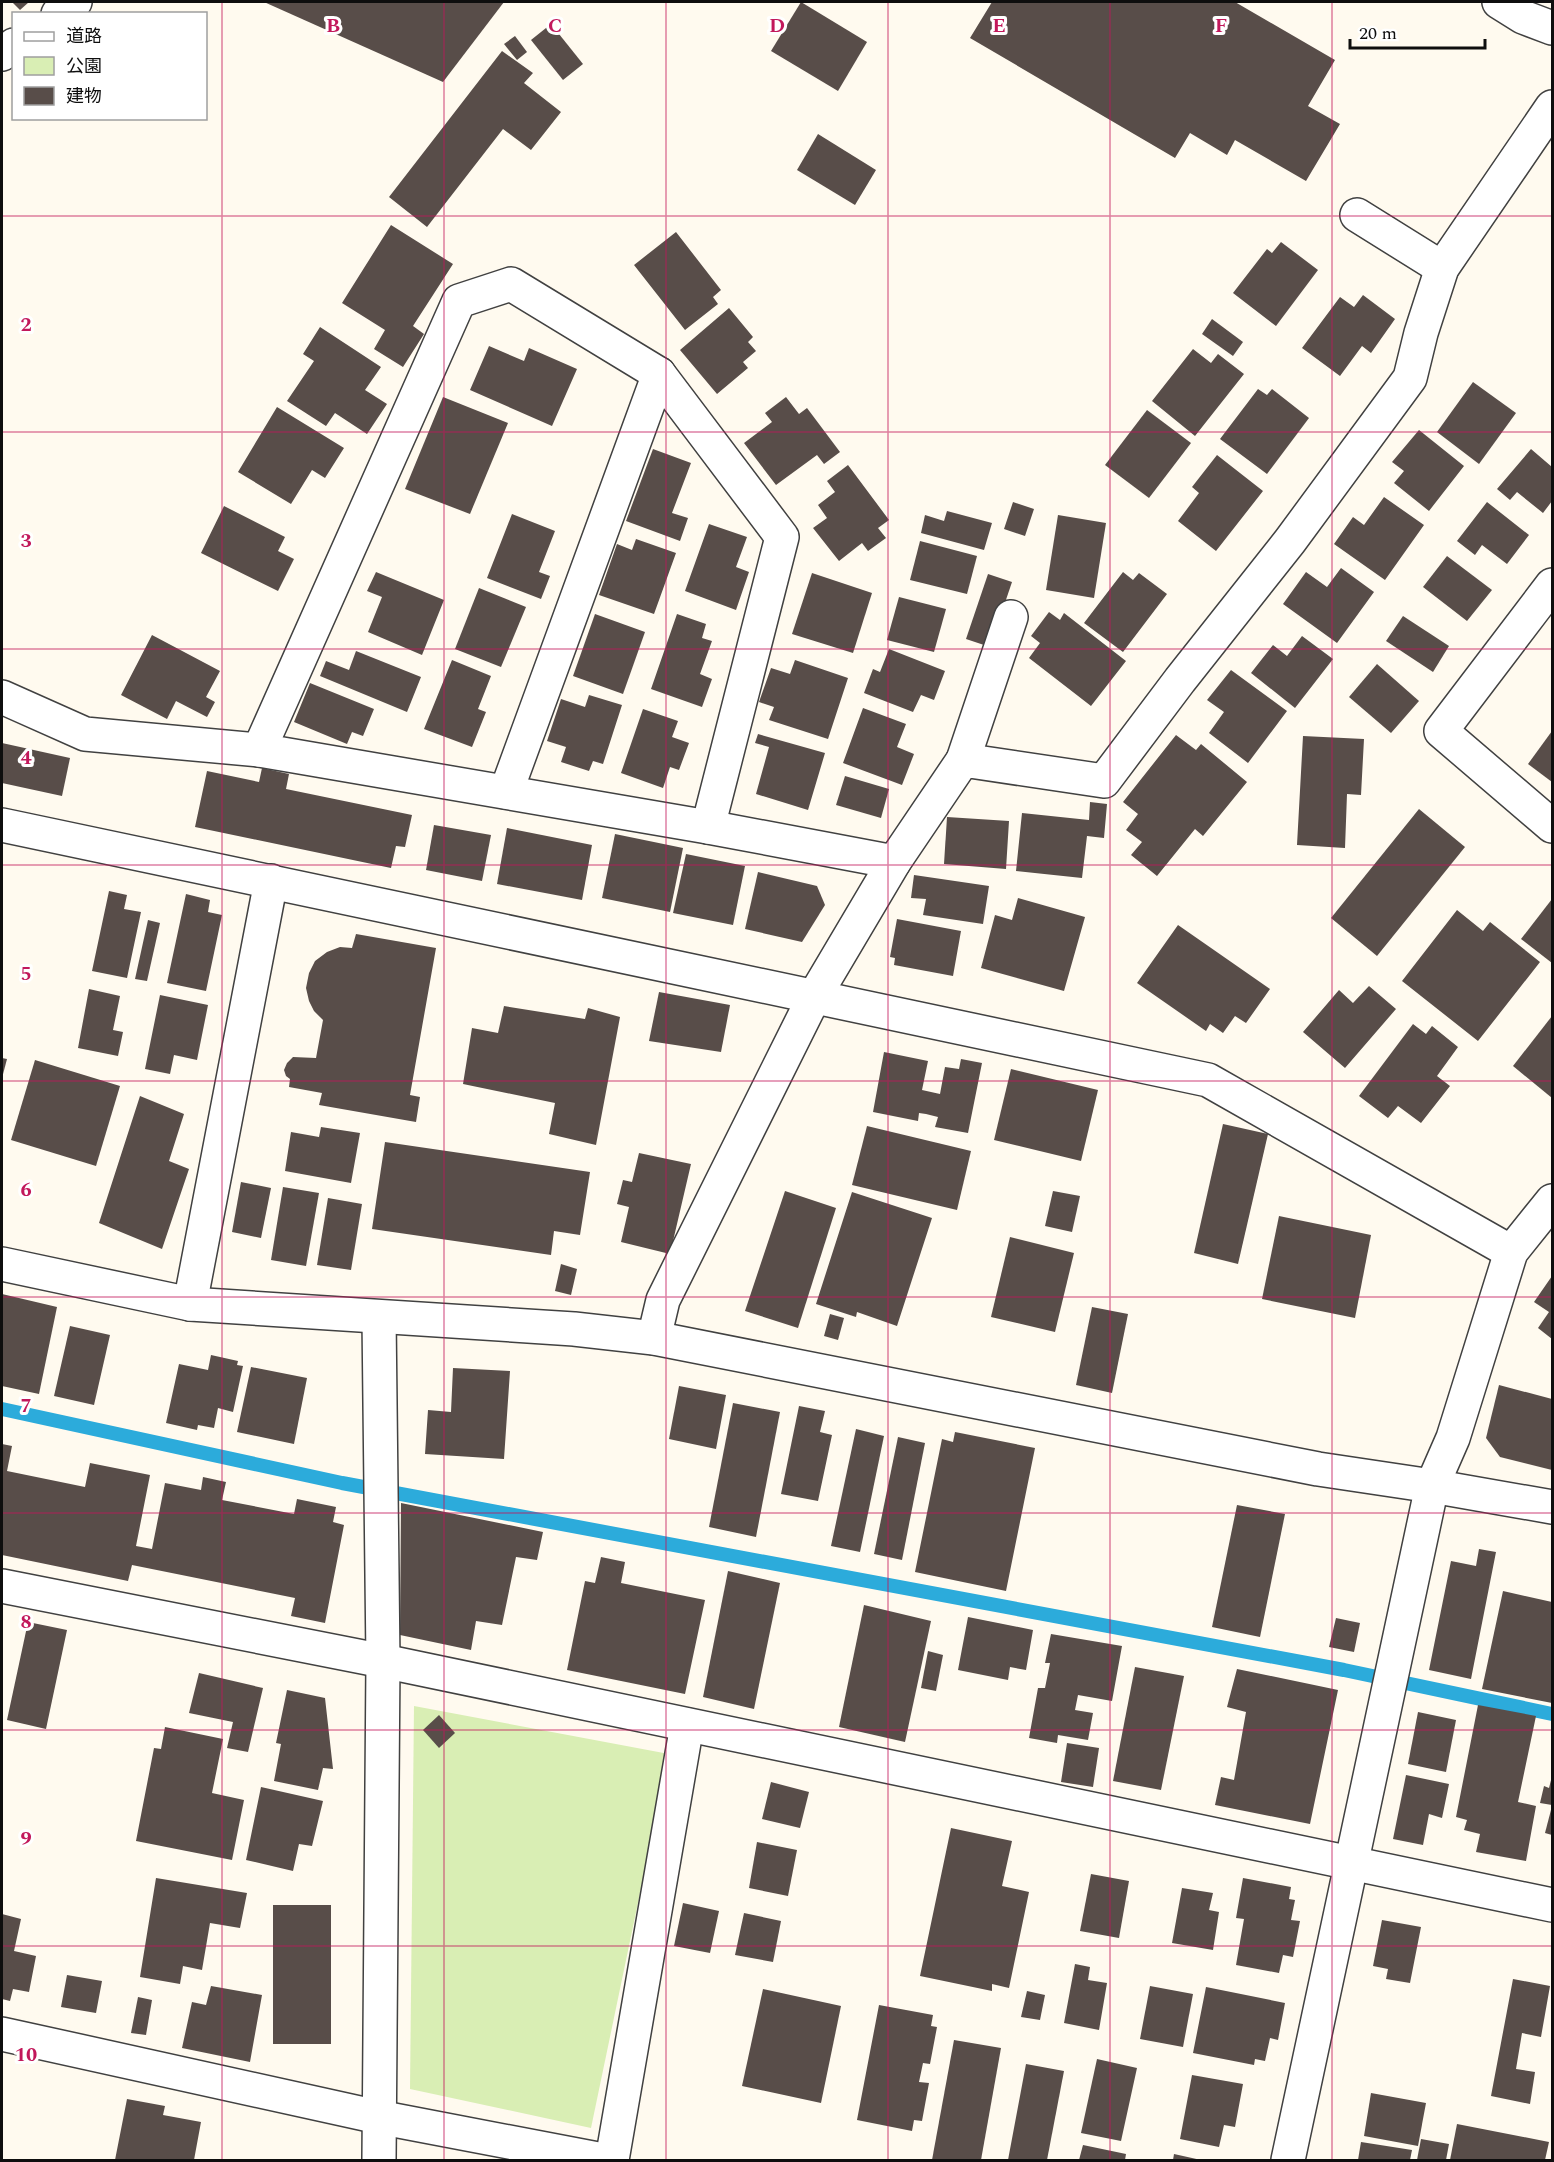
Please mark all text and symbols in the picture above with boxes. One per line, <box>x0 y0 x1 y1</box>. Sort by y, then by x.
text: B <box>326 11 340 41</box>
text: C <box>548 11 562 41</box>
text: D <box>769 11 785 41</box>
text: E <box>992 11 1006 41</box>
text: F <box>1215 11 1227 41</box>
legend <box>12 12 207 120</box>
scale bar <box>1350 12 1485 50</box>
text: 20 m <box>1359 20 1397 47</box>
text: 道路 <box>66 23 102 50</box>
text: 公園 <box>66 53 102 80</box>
text: 建物 <box>66 83 102 110</box>
text: 2 <box>20 310 32 340</box>
text: 3 <box>20 526 32 556</box>
text: 4 <box>20 743 32 773</box>
text: 5 <box>20 959 32 989</box>
text: 6 <box>20 1175 32 1205</box>
text: 7 <box>20 1391 32 1421</box>
text: 8 <box>20 1607 32 1637</box>
text: 9 <box>20 1824 32 1854</box>
text: 10 <box>15 2040 37 2070</box>

